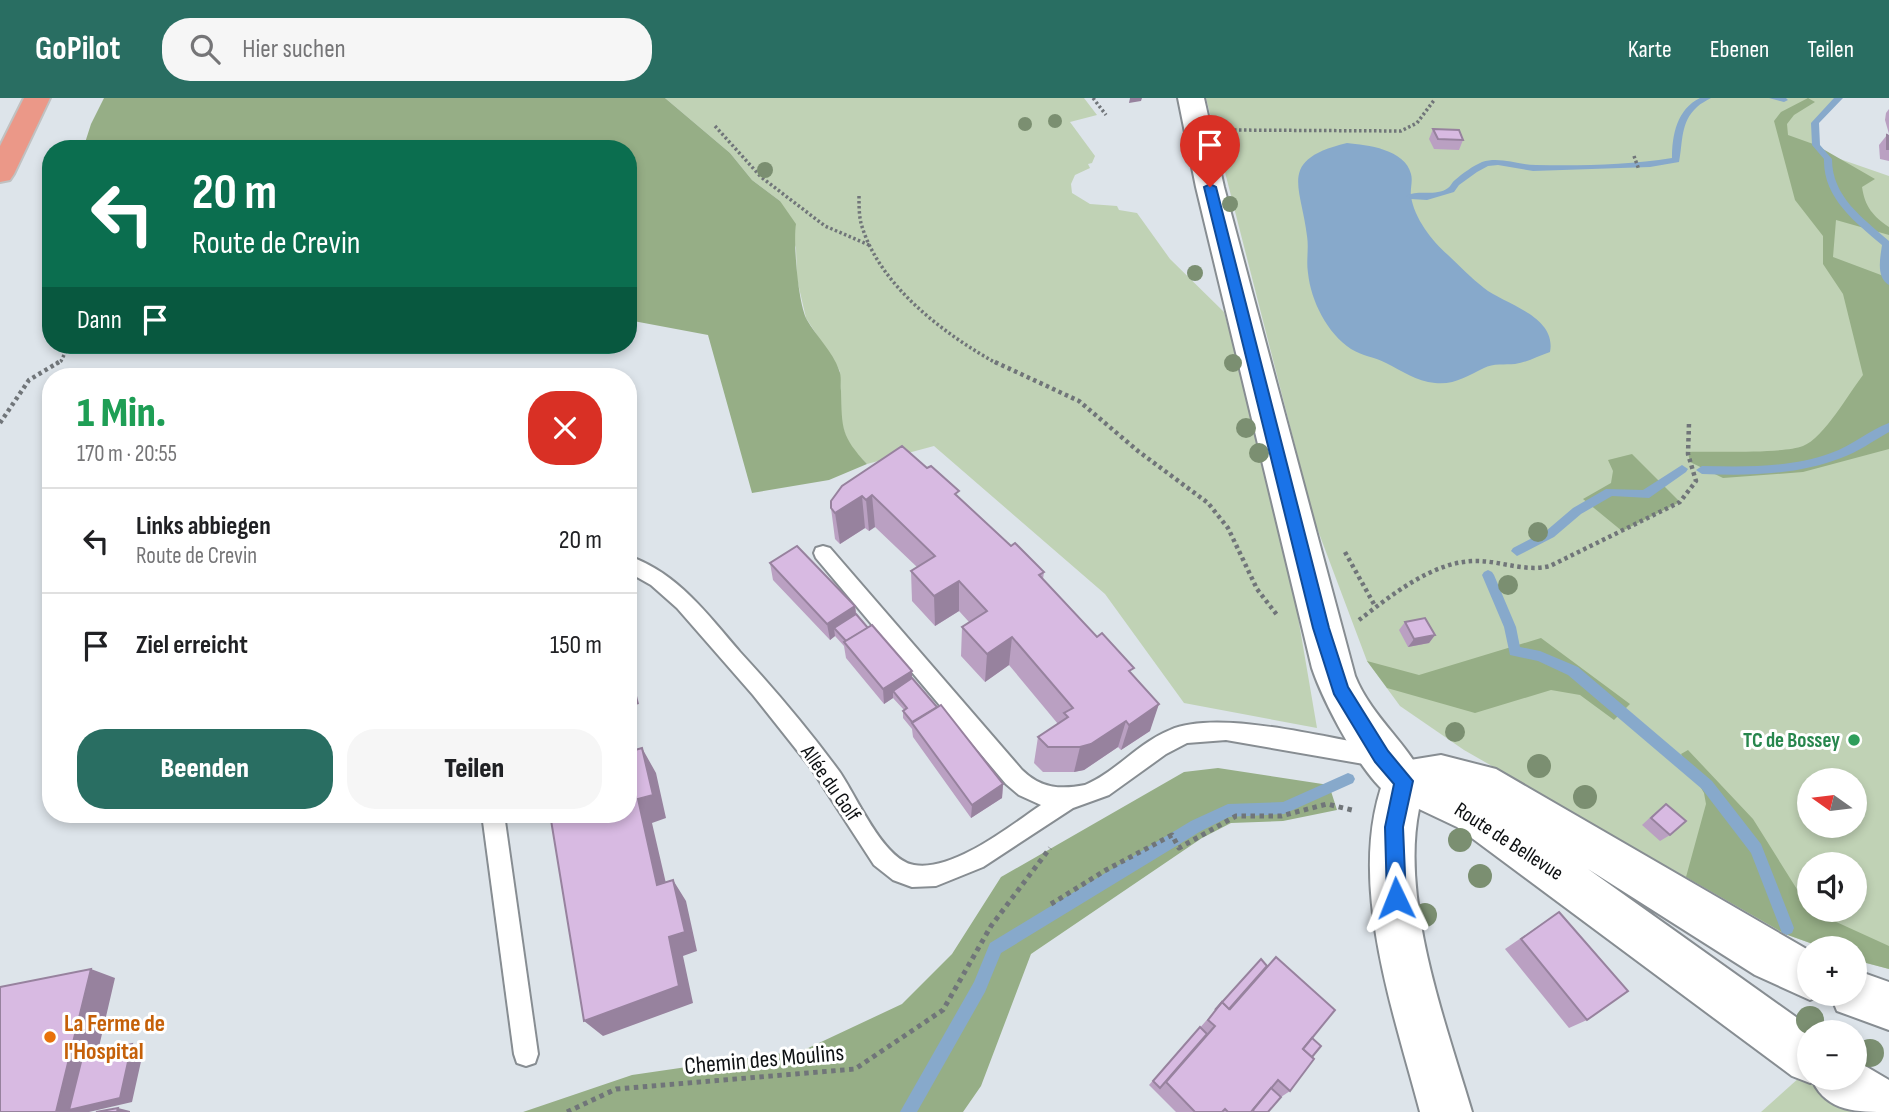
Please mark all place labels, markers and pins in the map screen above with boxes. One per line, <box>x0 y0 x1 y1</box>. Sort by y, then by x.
pin <box>1180 115 1240 187</box>
place label: TC de Bossey <box>1743 728 1840 753</box>
marker: TC de Bossey <box>1846 732 1862 748</box>
place label: La Ferme de l'Hospital <box>64 1009 165 1066</box>
marker: La Ferme de l'Hospital <box>42 1029 58 1045</box>

